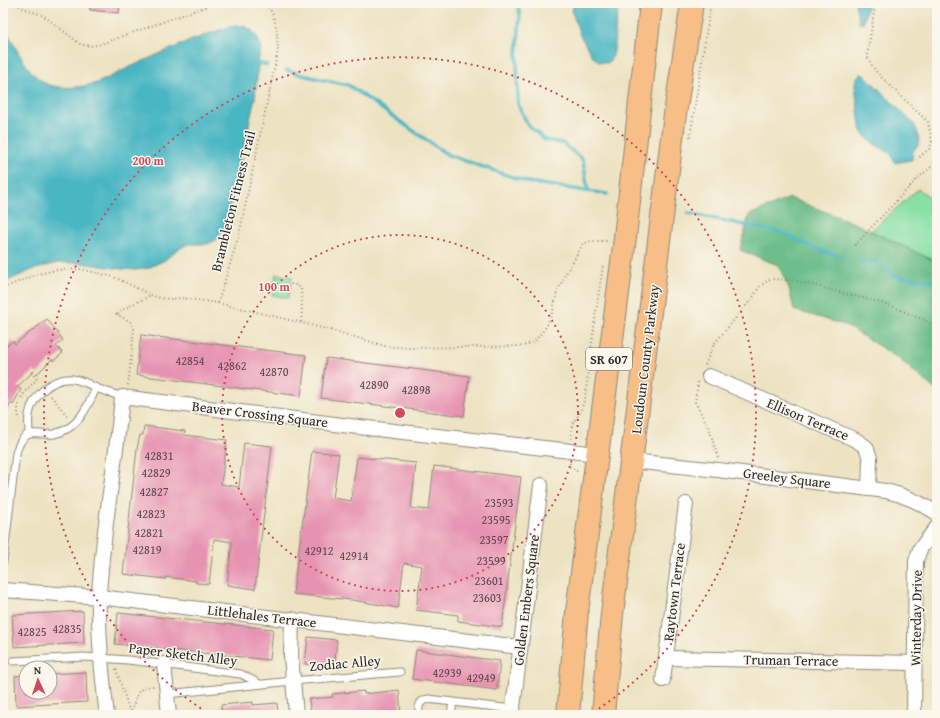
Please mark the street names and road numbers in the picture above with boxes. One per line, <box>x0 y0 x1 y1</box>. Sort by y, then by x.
street label: Brambleton Fitness Trail <box>206 128 260 274</box>
street label: Loudoun County Parkway <box>626 283 664 435</box>
road number: SR 607 <box>586 348 632 370</box>
street label: Ellison Terrace <box>764 393 852 445</box>
street label: Beaver Crossing Square <box>191 396 330 432</box>
street label: Greeley Square <box>742 463 832 493</box>
street label: Golden Embers Square <box>508 533 544 667</box>
street label: Raytown Terrace <box>658 541 690 642</box>
street label: Winterday Drive <box>905 569 927 666</box>
street label: Littlehales Terrace <box>206 599 318 633</box>
street label: Paper Sketch Alley <box>128 637 238 671</box>
street label: Truman Terrace <box>743 649 839 671</box>
street label: Zodiac Alley <box>308 650 382 676</box>

